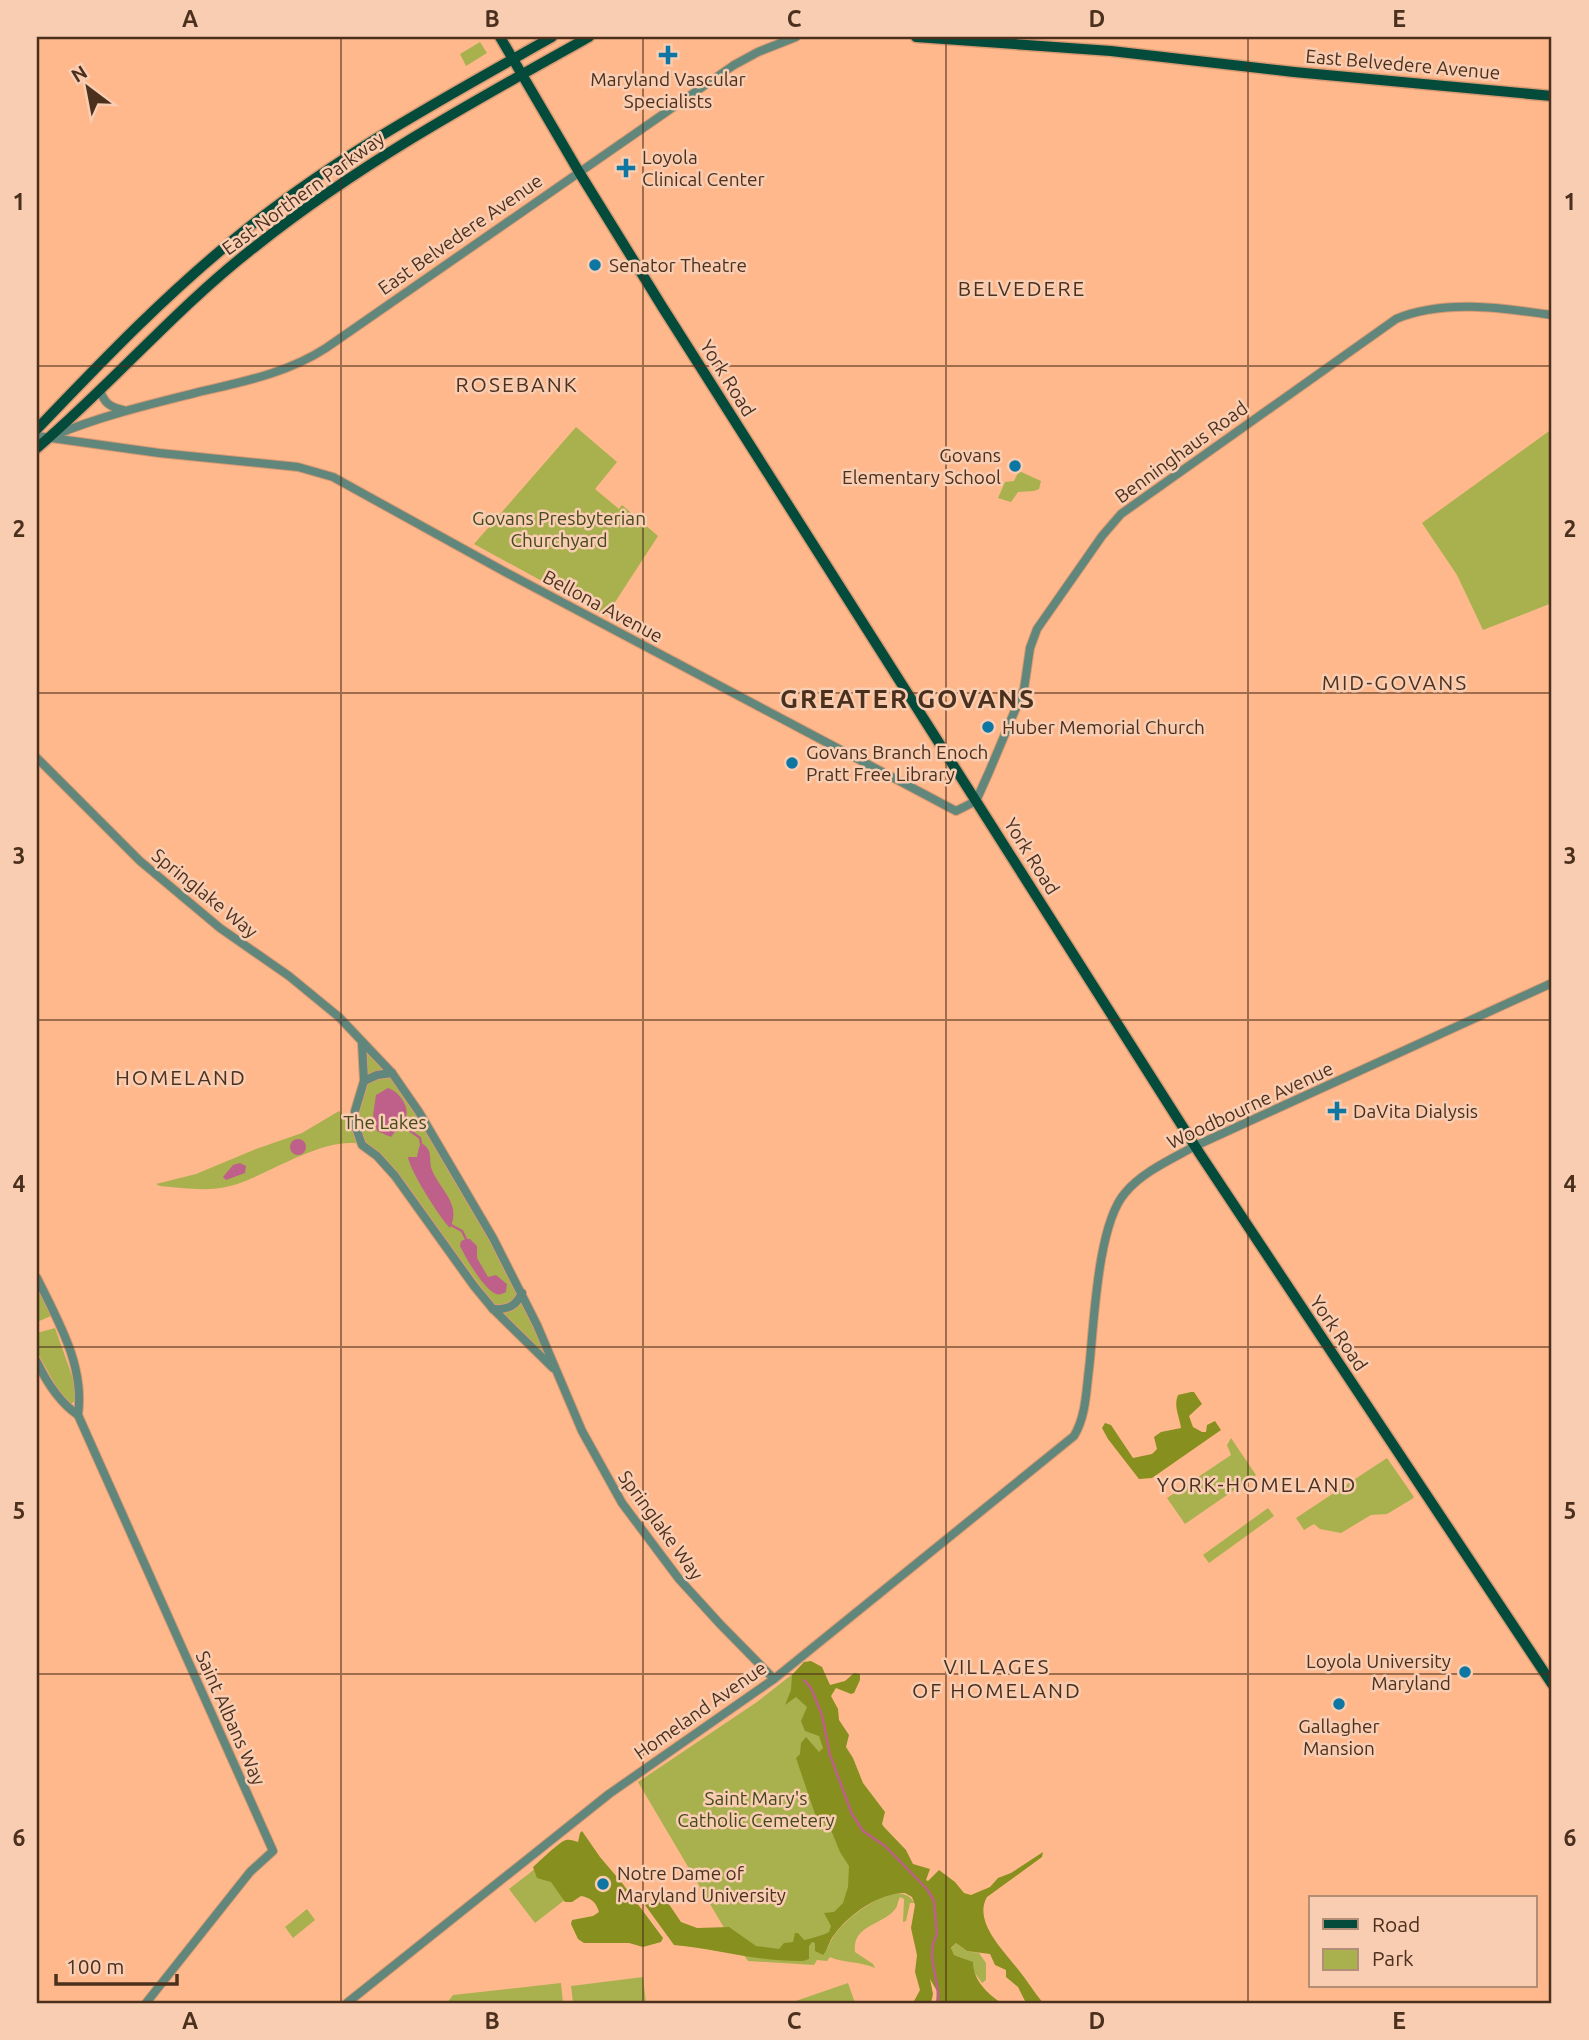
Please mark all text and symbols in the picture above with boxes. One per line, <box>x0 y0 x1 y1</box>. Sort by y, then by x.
text: A <box>182 6 198 31</box>
text: B <box>484 6 500 31</box>
text: C <box>787 6 802 31</box>
text: D <box>1089 6 1105 31</box>
text: E <box>1392 6 1406 31</box>
marker: Maryland Vascular Specialists <box>658 45 678 65</box>
street label: East Belvedere Avenue <box>1305 45 1501 83</box>
north arrow <box>52 52 122 122</box>
text: N <box>67 60 91 87</box>
place label: Maryland Vascular Specialists <box>590 68 746 112</box>
street label: East Northern Parkway <box>218 127 388 259</box>
place label: Loyola Clinical Center <box>642 146 765 190</box>
marker: Loyola Clinical Center <box>616 158 636 178</box>
street label: East Belvedere Avenue <box>374 169 546 299</box>
text: 1 <box>13 189 25 214</box>
text: 1 <box>1564 189 1576 214</box>
place label: Senator Theatre <box>609 254 747 276</box>
marker: Senator Theatre <box>587 257 603 273</box>
district label: BELVEDERE <box>958 276 1086 300</box>
street label: York Road <box>696 336 760 420</box>
district label: ROSEBANK <box>456 372 578 396</box>
street label: Benninghaus Road <box>1110 397 1252 507</box>
place label: Govans Elementary School <box>842 444 1001 488</box>
marker: Govans Elementary School <box>1007 458 1023 474</box>
park label: Govans Presbyterian Churchyard <box>472 507 646 551</box>
text: 2 <box>13 516 25 541</box>
text: 2 <box>1564 516 1576 541</box>
street label: Bellona Avenue <box>539 565 667 647</box>
district label: MID-GOVANS <box>1322 670 1468 694</box>
district label: GREATER GOVANS <box>780 684 1036 713</box>
place label: Huber Memorial Church <box>1002 716 1205 738</box>
marker: Huber Memorial Church <box>980 719 996 735</box>
place label: Govans Branch Enoch Pratt Free Library <box>806 741 988 785</box>
marker: Govans Branch Enoch Pratt Free Library <box>784 755 800 771</box>
street label: York Road <box>1000 814 1064 898</box>
text: 3 <box>13 843 25 868</box>
text: 3 <box>1564 843 1576 868</box>
street label: Springlake Way <box>148 844 262 942</box>
street label: Woodbourne Avenue <box>1164 1057 1336 1153</box>
district label: HOMELAND <box>115 1065 247 1089</box>
place label: DaVita Dialysis <box>1353 1100 1478 1122</box>
marker: DaVita Dialysis <box>1327 1101 1347 1121</box>
park label: The Lakes <box>343 1111 427 1133</box>
text: 4 <box>13 1171 26 1196</box>
text: 4 <box>1564 1171 1577 1196</box>
street label: York Road <box>1306 1291 1372 1375</box>
street label: Springlake Way <box>614 1466 708 1584</box>
district label: YORK-HOMELAND <box>1157 1472 1357 1496</box>
text: 5 <box>13 1498 25 1523</box>
text: 5 <box>1564 1498 1576 1523</box>
street label: Saint Albans Way <box>192 1647 270 1789</box>
place label: Loyola University Maryland <box>1306 1650 1451 1694</box>
district label: VILLAGES OF HOMELAND <box>912 1654 1082 1702</box>
street label: Homeland Avenue <box>630 1656 770 1764</box>
marker: Loyola University Maryland <box>1457 1664 1473 1680</box>
marker: Gallagher Mansion <box>1331 1696 1347 1712</box>
place label: Gallagher Mansion <box>1298 1715 1380 1759</box>
park label: Saint Mary's Catholic Cemetery <box>677 1787 835 1831</box>
text: 6 <box>13 1825 26 1850</box>
text: 6 <box>1564 1825 1577 1850</box>
place label: Notre Dame of Maryland University <box>617 1862 786 1906</box>
marker: Notre Dame of Maryland University <box>595 1876 611 1892</box>
legend <box>1309 1896 1536 1988</box>
text: Road <box>1372 1912 1420 1936</box>
scale bar <box>56 1942 177 1986</box>
text: Park <box>1372 1946 1414 1970</box>
text: 100 m <box>66 1954 124 1978</box>
text: A <box>182 2008 198 2033</box>
text: B <box>484 2008 500 2033</box>
text: C <box>787 2008 802 2033</box>
text: D <box>1089 2008 1105 2033</box>
text: E <box>1392 2008 1406 2033</box>

